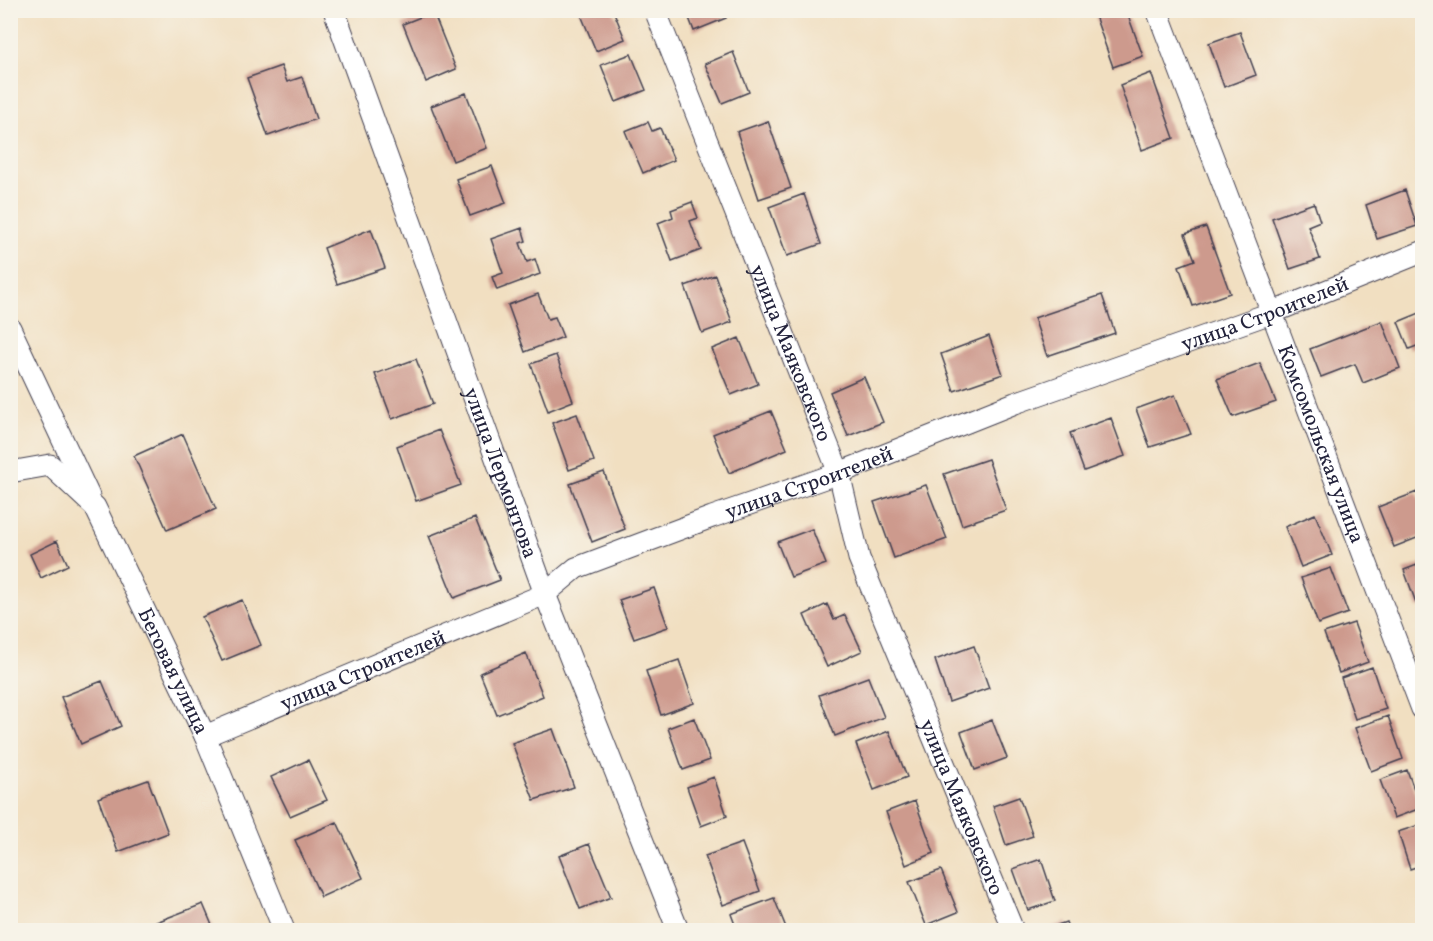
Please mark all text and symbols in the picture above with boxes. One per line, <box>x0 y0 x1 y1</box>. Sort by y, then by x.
street label: улица Маяковского <box>742 261 838 446</box>
street label: улица Строителей <box>1177 270 1353 360</box>
street label: Комсомольская улица <box>1269 341 1371 548</box>
street label: улица Лермонтова <box>456 384 544 563</box>
street label: улица Строителей <box>721 440 898 527</box>
street label: Беговая улица <box>130 603 215 740</box>
street label: улица Строителей <box>276 624 451 719</box>
street label: улица Маяковского <box>911 715 1010 900</box>

